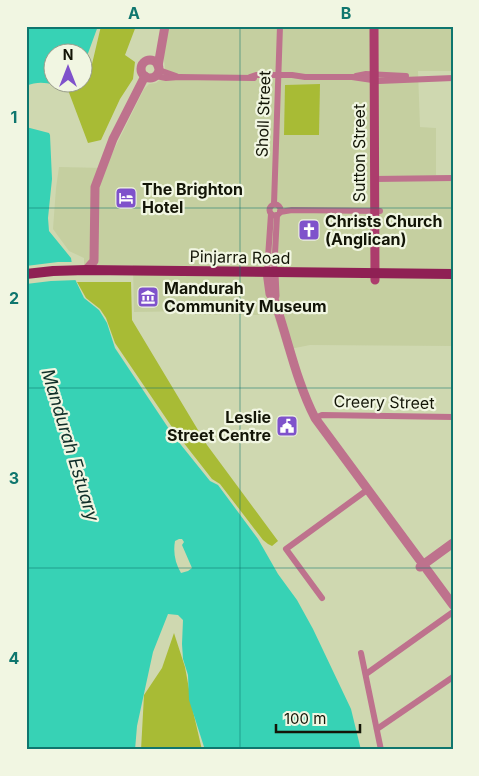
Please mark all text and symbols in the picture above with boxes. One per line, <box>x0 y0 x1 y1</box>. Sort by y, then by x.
text: A <box>128 3 140 23</box>
text: B <box>341 3 351 23</box>
north arrow <box>42 42 92 92</box>
text: N <box>63 46 73 63</box>
street label: Sholl Street <box>251 70 275 158</box>
street label: Sutton Street <box>349 104 369 202</box>
text: 1 <box>11 107 17 127</box>
place label: The Brighton Hotel <box>142 179 243 217</box>
hotel icon: The Brighton Hotel <box>114 186 138 210</box>
place label: Christs Church (Anglican) <box>325 211 442 249</box>
church icon: Christs Church (Anglican) <box>297 218 321 242</box>
street label: Pinjarra Road <box>189 246 291 268</box>
place label: Mandurah Community Museum <box>164 278 327 316</box>
museum icon: Mandurah Community Museum <box>136 285 160 309</box>
text: 2 <box>9 288 19 308</box>
water label: Mandurah Estuary <box>37 366 104 524</box>
street label: Creery Street <box>333 391 435 413</box>
place label: Leslie Street Centre <box>167 407 271 445</box>
public building icon: Leslie Street Centre <box>275 414 299 438</box>
text: 3 <box>9 468 19 488</box>
text: 4 <box>9 648 20 668</box>
scale bar <box>276 701 360 733</box>
text: 100 m <box>284 709 326 728</box>

